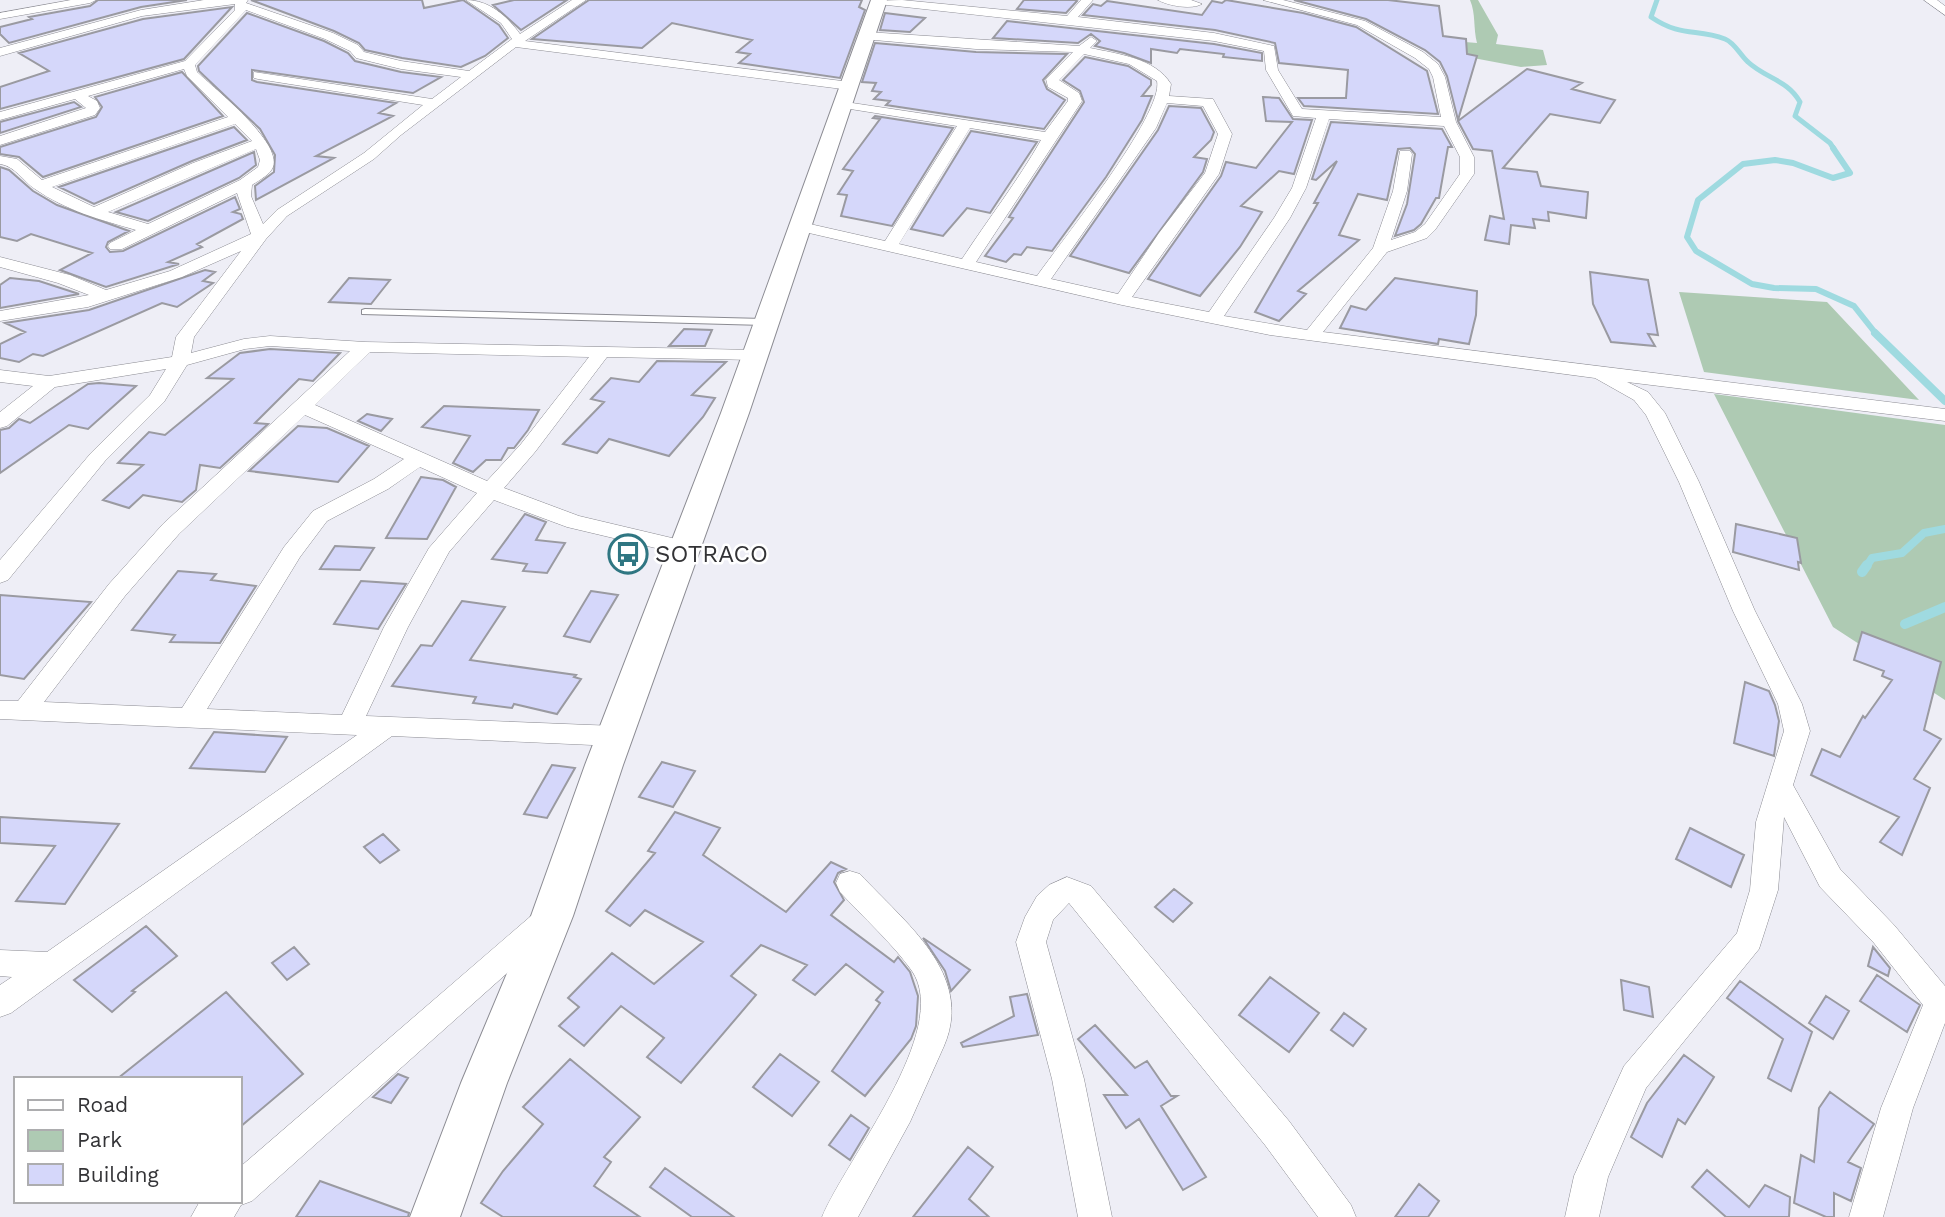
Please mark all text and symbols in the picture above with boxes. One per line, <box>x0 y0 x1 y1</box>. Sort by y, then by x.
bus stop icon: SOTRACO <box>607 533 649 575</box>
place label: SOTRACO <box>655 540 768 568</box>
legend <box>14 1077 242 1203</box>
text: Road <box>77 1092 128 1117</box>
text: Park <box>77 1127 122 1152</box>
text: Building <box>77 1162 159 1187</box>

